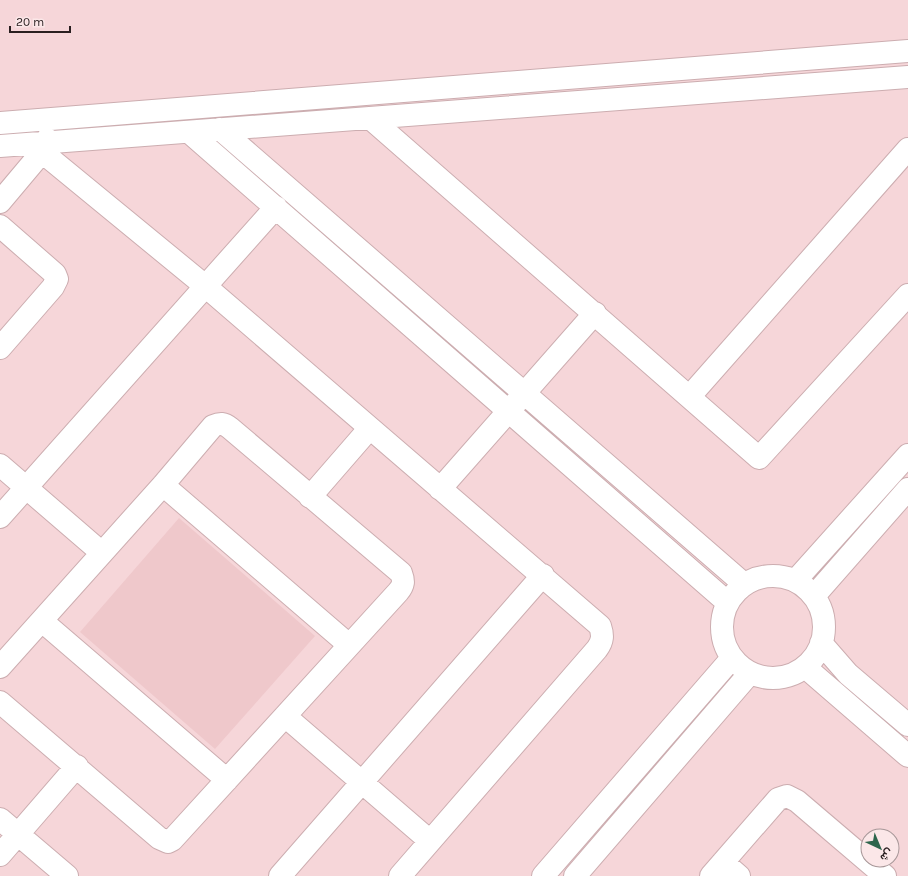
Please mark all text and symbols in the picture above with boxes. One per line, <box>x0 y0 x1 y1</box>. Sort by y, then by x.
scale bar <box>10 8 70 34</box>
text: 20 m <box>16 15 44 29</box>
north arrow <box>860 828 900 868</box>
text: ش <box>877 846 896 864</box>

